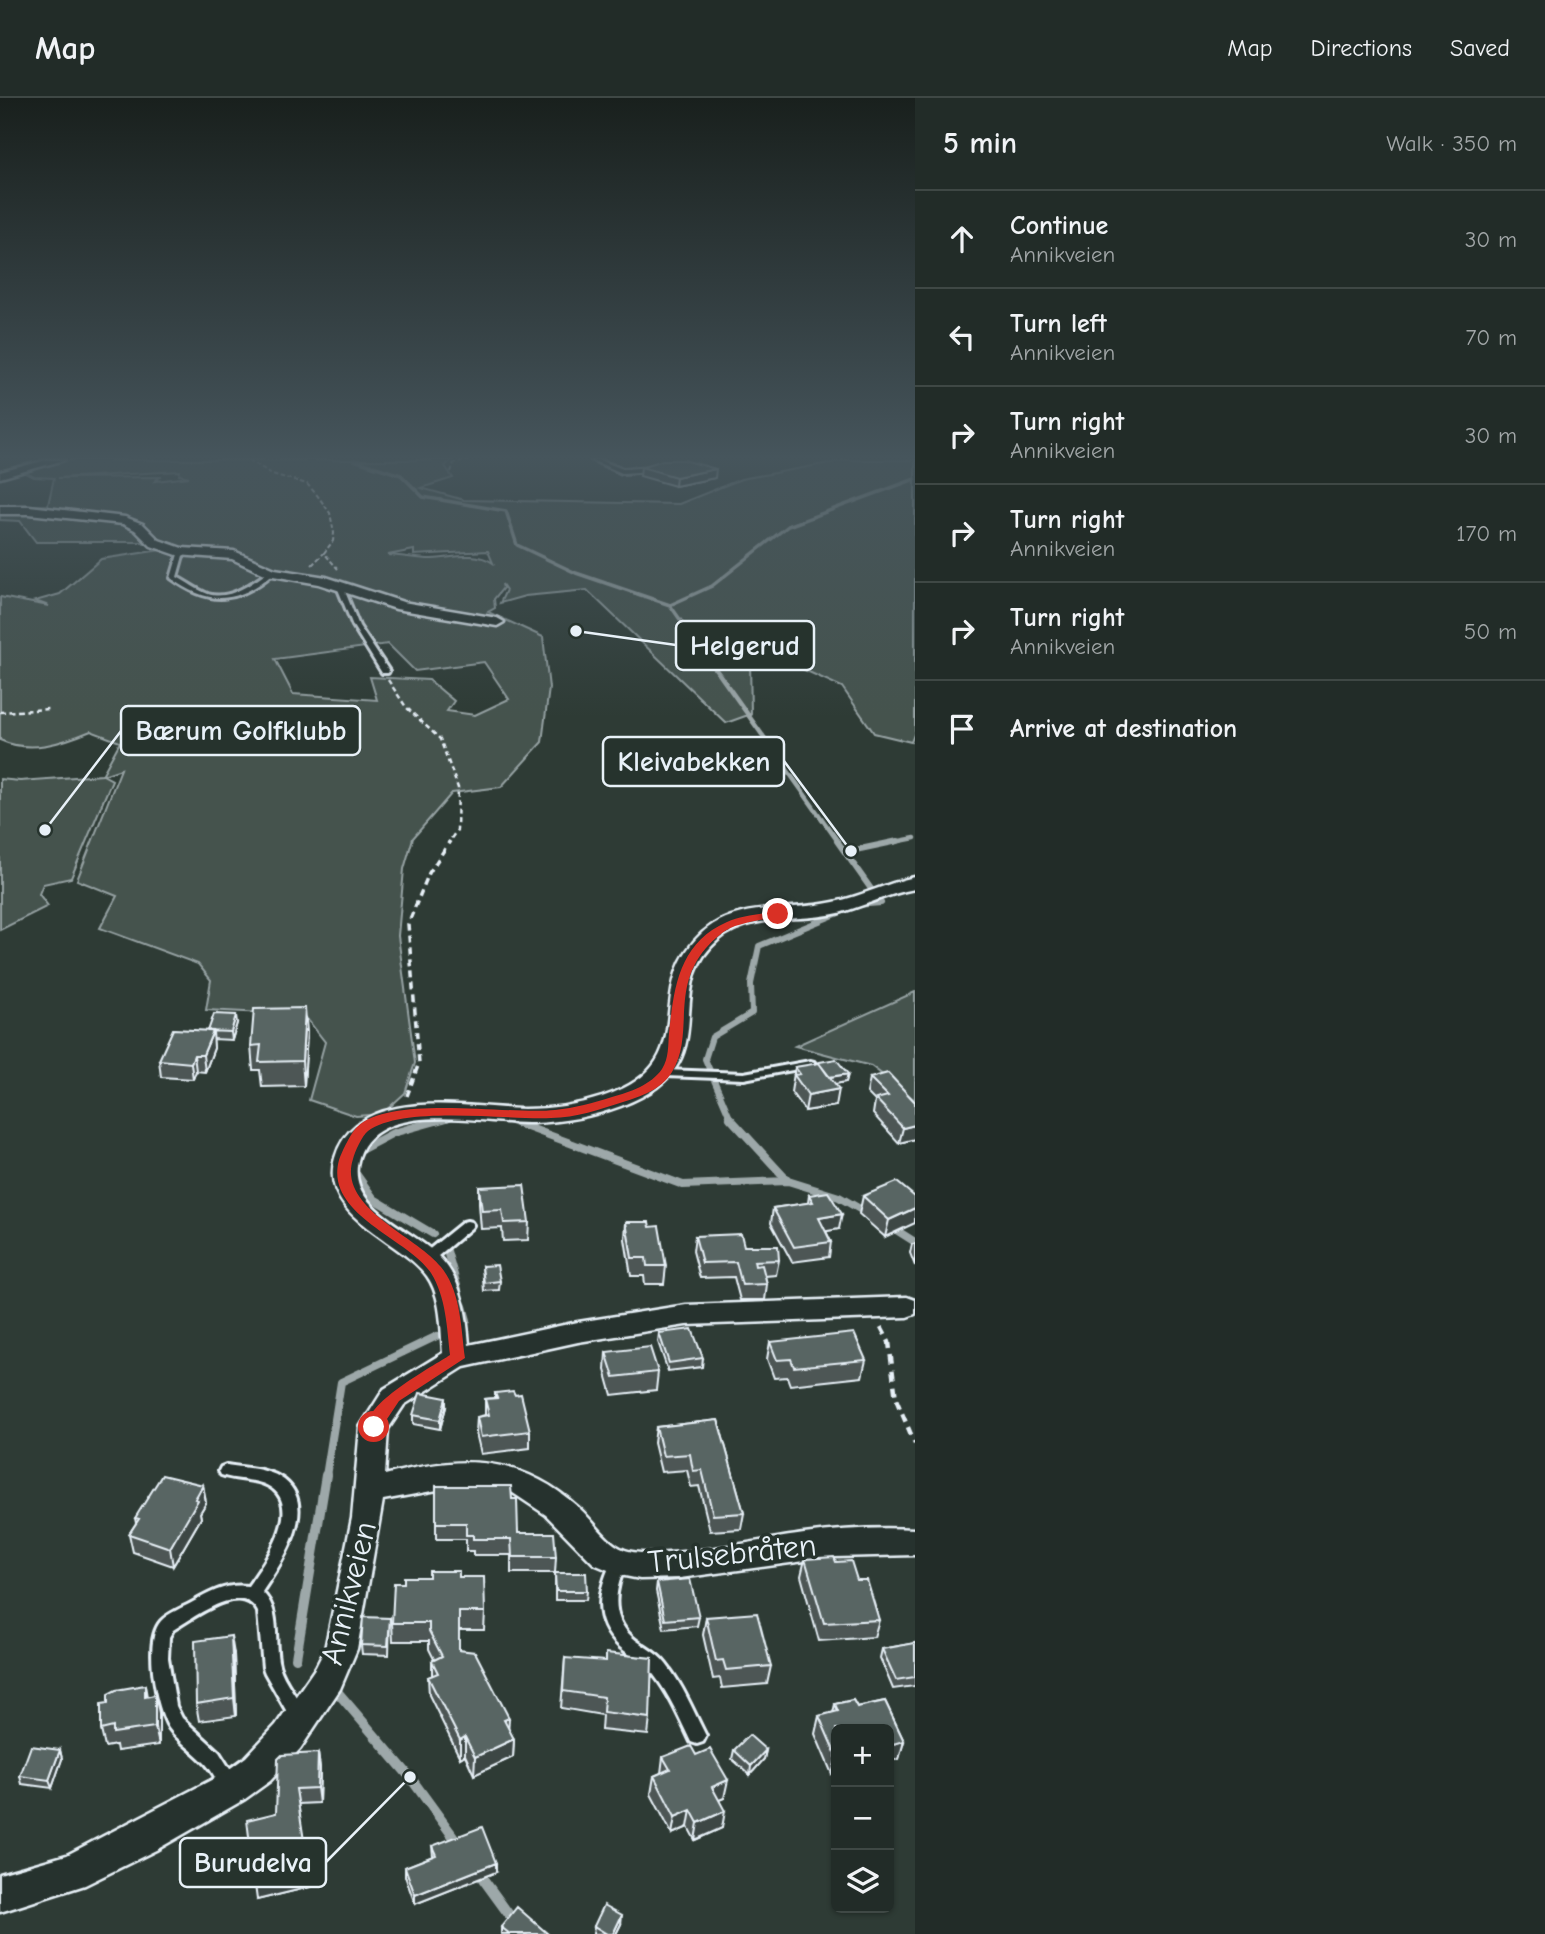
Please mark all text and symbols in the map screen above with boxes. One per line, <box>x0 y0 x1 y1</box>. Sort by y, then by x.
text: Map <box>35 29 96 67</box>
text: Map <box>1227 34 1273 62</box>
text: Directions <box>1311 34 1412 62</box>
text: Saved <box>1450 34 1510 62</box>
text: 5 min <box>943 126 1017 161</box>
text: Walk · 350 m <box>1386 130 1517 157</box>
text: Continue <box>1010 211 1108 241</box>
icon: ahead <box>943 220 981 258</box>
text: 30 m <box>1465 226 1517 253</box>
text: Annikveien <box>1010 241 1115 268</box>
text: Turn left <box>1010 309 1107 339</box>
icon: left <box>943 318 981 356</box>
text: 70 m <box>1465 324 1517 351</box>
text: Annikveien <box>1010 339 1115 366</box>
text: Turn right <box>1010 407 1124 437</box>
icon: right <box>943 416 981 454</box>
text: 30 m <box>1465 422 1517 449</box>
text: Annikveien <box>1010 437 1115 464</box>
text: Turn right <box>1010 505 1124 535</box>
icon: right <box>943 514 981 552</box>
text: 170 m <box>1456 520 1517 547</box>
text: Annikveien <box>1010 535 1115 562</box>
text: Turn right <box>1010 603 1124 633</box>
icon: right <box>943 612 981 650</box>
text: 50 m <box>1464 618 1517 645</box>
callout: Helgerud <box>676 621 814 670</box>
text: Helgerud <box>690 630 800 662</box>
text: Annikveien <box>1010 633 1115 660</box>
callout: Bærum Golfklubb <box>121 706 360 755</box>
icon: arrive <box>943 710 981 748</box>
text: Arrive at destination <box>1010 714 1237 744</box>
text: Bærum Golfklubb <box>136 715 346 747</box>
callout: Kleivabekken <box>603 737 784 786</box>
text: Kleivabekken <box>618 746 770 778</box>
route end <box>762 898 793 929</box>
route start <box>358 1411 389 1442</box>
street label: Annikveien <box>313 1518 384 1669</box>
street label: Trulsebråten <box>646 1526 818 1581</box>
map controls <box>831 1724 894 1913</box>
button: + <box>831 1724 894 1787</box>
button: − <box>831 1787 894 1850</box>
callout: Burudelva <box>180 1838 326 1887</box>
text: Burudelva <box>194 1847 312 1879</box>
button: layers <box>831 1850 894 1913</box>

